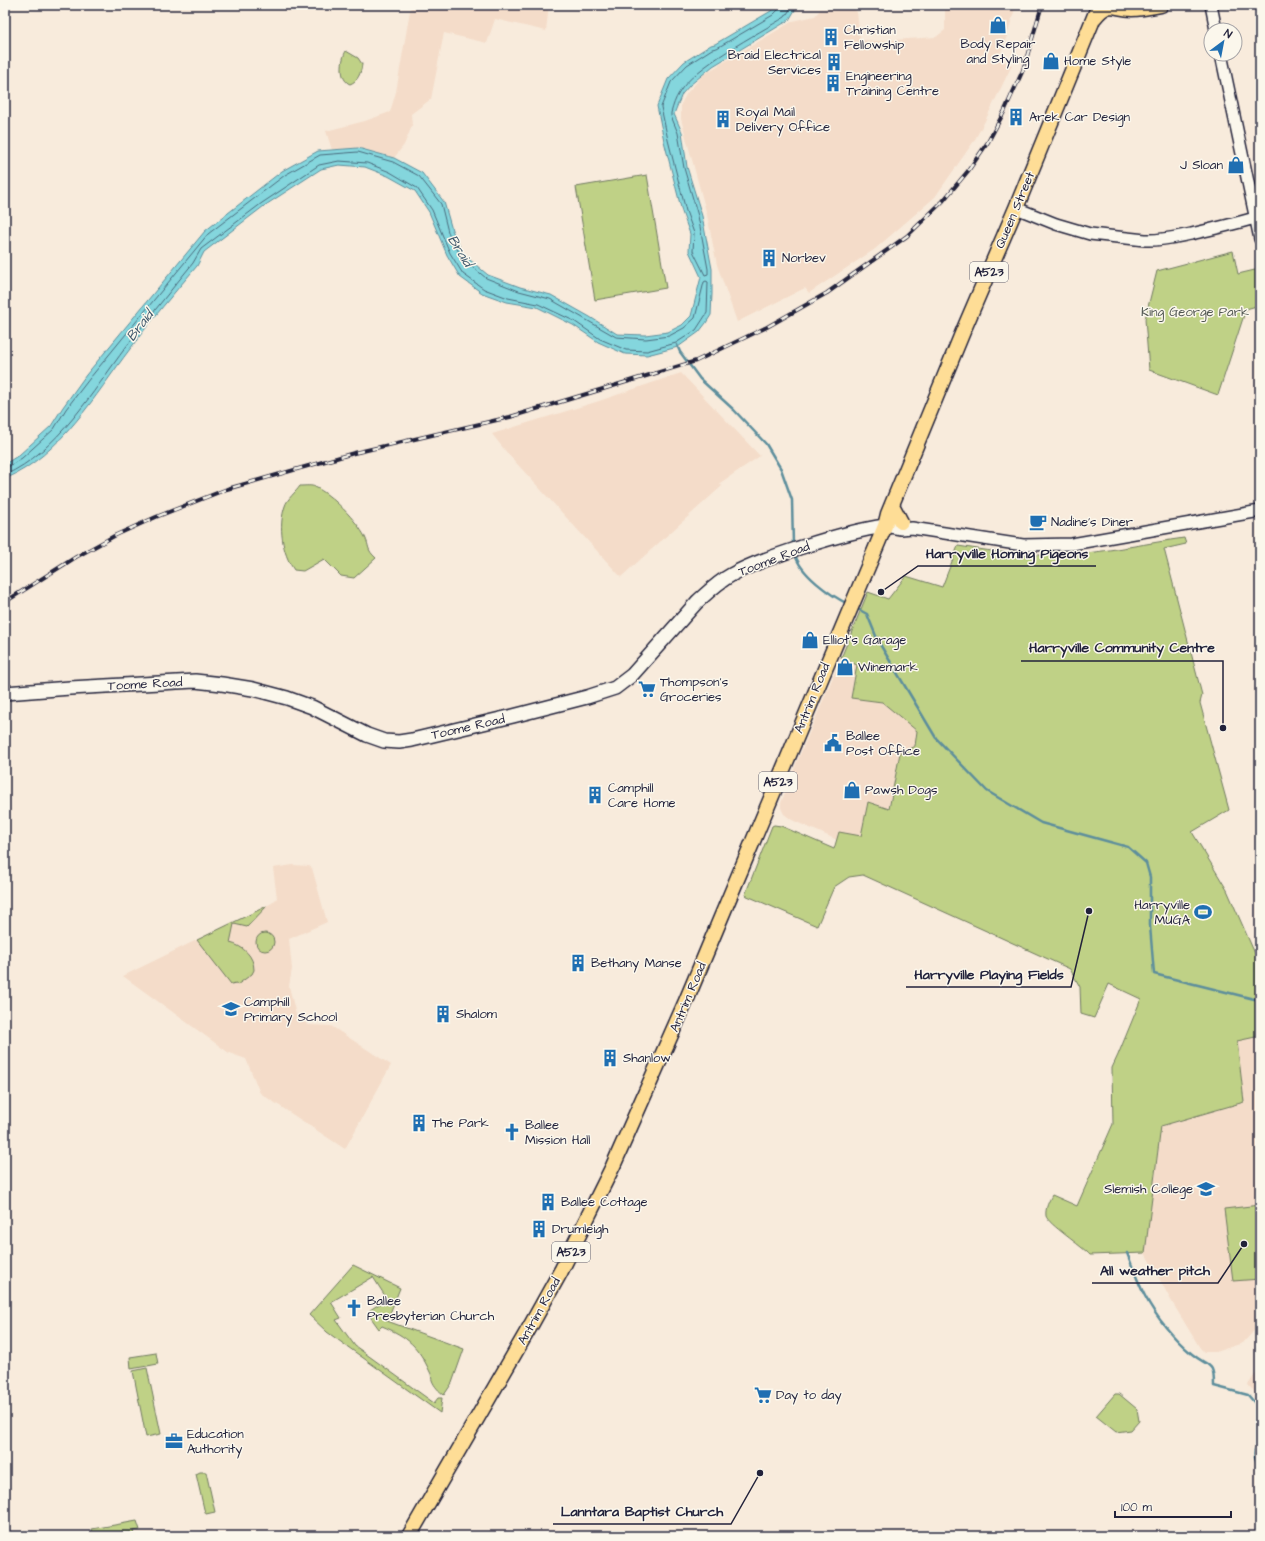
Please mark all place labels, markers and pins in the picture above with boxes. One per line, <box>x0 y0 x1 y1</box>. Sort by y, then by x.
shop icon: Body Repair and Styling <box>988 15 1008 35</box>
place label: Christian Fellowship <box>844 21 904 54</box>
building icon: Christian Fellowship <box>821 27 841 47</box>
place label: Body Repair and Styling <box>961 35 1035 69</box>
place label: Braid Electrical Services <box>728 46 821 79</box>
shop icon: Home Style <box>1041 51 1061 71</box>
building icon: Braid Electrical Services <box>824 52 844 72</box>
place label: Home Style <box>1064 52 1131 71</box>
place label: Engineering Training Centre <box>846 67 939 101</box>
building icon: Engineering Training Centre <box>823 73 843 93</box>
place label: Royal Mail Delivery Office <box>736 103 830 137</box>
building icon: Arek Car Design <box>1006 107 1026 127</box>
place label: Arek Car Design <box>1029 108 1131 127</box>
building icon: Royal Mail Delivery Office <box>713 109 733 129</box>
shop icon: J Sloan <box>1226 155 1246 175</box>
place label: J Sloan <box>1180 156 1223 174</box>
building icon: Norbev <box>759 248 779 268</box>
place label: Norbev <box>782 249 826 267</box>
cafe icon: Nadine's Diner <box>1028 512 1048 532</box>
place label: Nadine's Diner <box>1051 513 1133 531</box>
callout: Harryville Homing Pigeons <box>918 540 1096 566</box>
shop icon: Elliot's Garage <box>800 630 820 650</box>
place label: Elliot's Garage <box>823 631 906 650</box>
callout: Harryville Community Centre <box>1021 635 1223 661</box>
shop icon: Winemark <box>835 657 855 677</box>
place label: Winemark <box>858 658 918 676</box>
place label: Thompson's Groceries <box>660 673 729 706</box>
supermarket icon: Thompson's Groceries <box>637 679 657 699</box>
place label: Ballee Post Office <box>846 727 920 760</box>
public building icon: Ballee Post Office <box>823 733 843 753</box>
place label: Camphill Care Home <box>608 779 676 812</box>
shop icon: Pawsh Dogs <box>842 780 862 800</box>
place label: Pawsh Dogs <box>865 781 938 800</box>
building icon: Camphill Care Home <box>585 785 605 805</box>
place label: Harryville MUGA <box>1134 896 1191 929</box>
sports icon: Harryville MUGA <box>1193 902 1213 922</box>
building icon: Bethany Manse <box>568 953 588 973</box>
place label: Bethany Manse <box>591 954 682 973</box>
callout: Harryville Playing Fields <box>906 961 1071 987</box>
place label: Camphill Primary School <box>244 993 337 1027</box>
school or university icon: Camphill Primary School <box>221 999 241 1019</box>
building icon: Shalom <box>433 1004 453 1024</box>
place label: Shalom <box>456 1005 498 1023</box>
building icon: Shanlow <box>600 1048 620 1068</box>
place label: Shanlow <box>623 1049 671 1067</box>
building icon: The Park <box>409 1113 429 1133</box>
place label: The Park <box>432 1114 489 1132</box>
place label: Ballee Mission Hall <box>525 1116 590 1149</box>
church icon: Ballee Mission Hall <box>502 1122 522 1142</box>
school or university icon: Slemish College <box>1196 1179 1216 1199</box>
place label: Slemish College <box>1104 1180 1193 1199</box>
building icon: Ballee Cottage <box>538 1192 558 1212</box>
place label: Ballee Cottage <box>561 1193 648 1212</box>
building icon: Drumleigh <box>529 1219 549 1239</box>
place label: Drumleigh <box>552 1220 609 1239</box>
callout: All weather pitch <box>1092 1257 1218 1283</box>
place label: Ballee Presbyterian Church <box>367 1292 495 1326</box>
church icon: Ballee Presbyterian Church <box>344 1298 364 1318</box>
supermarket icon: Day to day <box>753 1385 773 1405</box>
place label: Day to day <box>776 1386 842 1405</box>
place label: Education Authority <box>187 1425 244 1459</box>
office icon: Education Authority <box>164 1431 184 1451</box>
callout: Lanntara Baptist Church <box>553 1498 731 1524</box>

